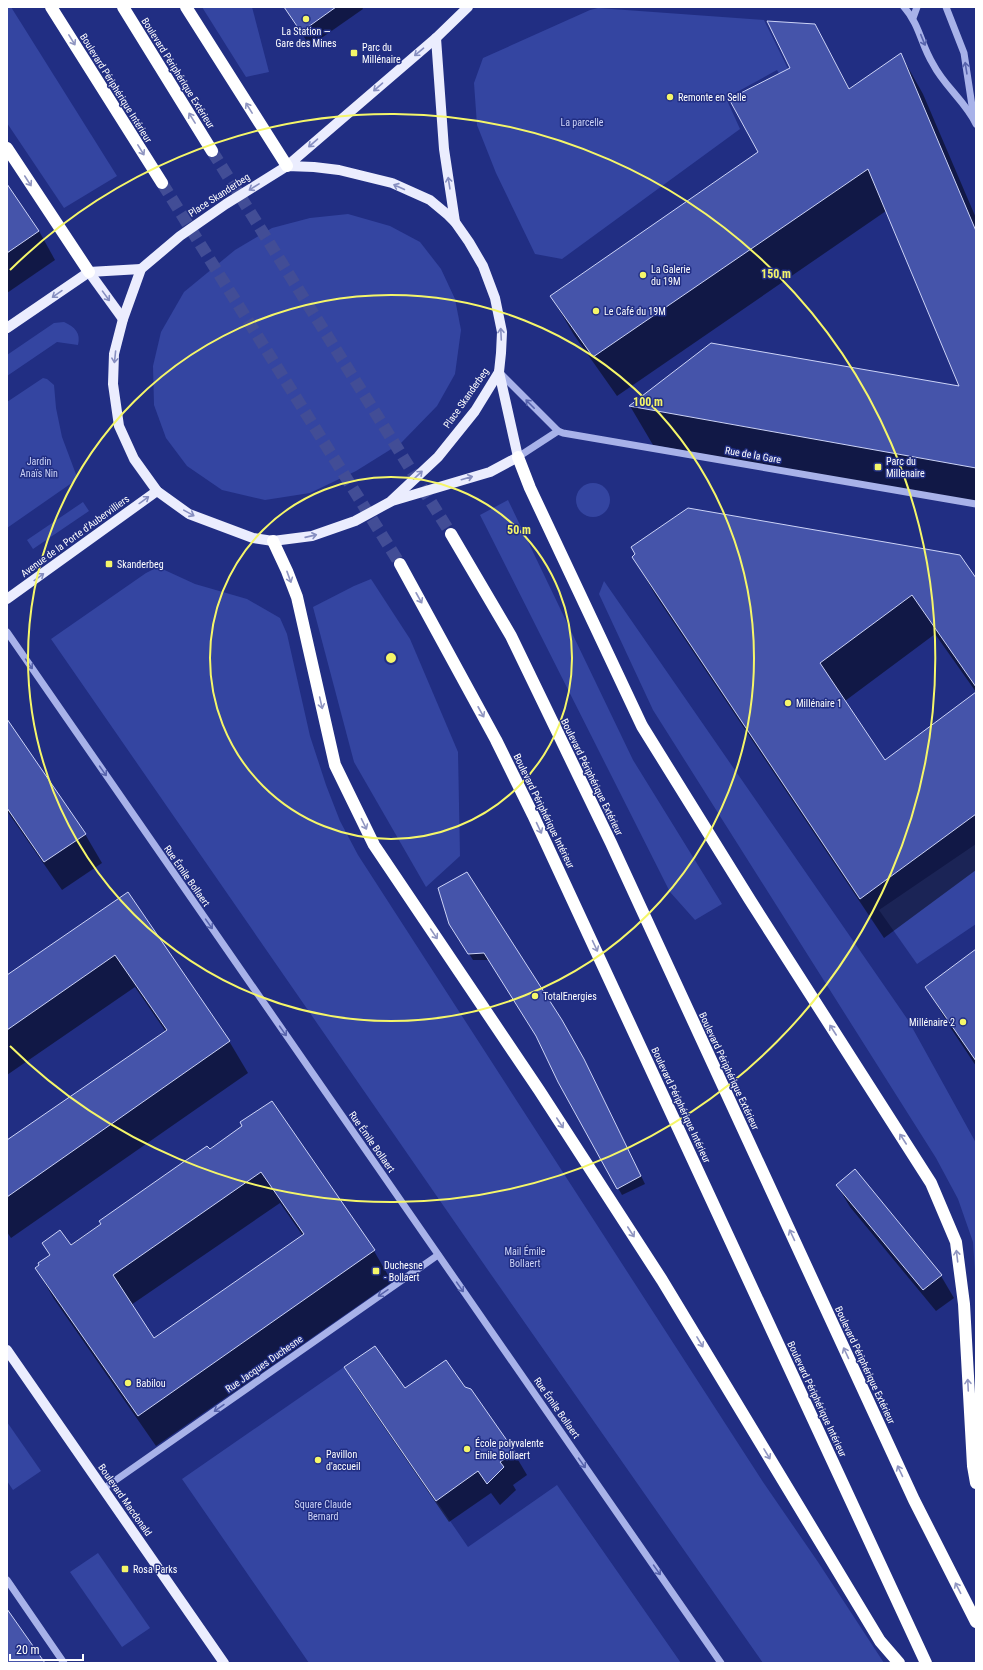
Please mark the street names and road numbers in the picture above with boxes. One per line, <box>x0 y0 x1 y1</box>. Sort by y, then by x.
street label: Boulevard Périphérique Extérieur <box>139 16 217 130</box>
street label: Boulevard Périphérique Intérieur <box>78 31 154 145</box>
street label: Place Skanderbeg <box>186 171 252 219</box>
street label: Place Skanderbeg <box>441 366 491 430</box>
street label: Rue de la Gare <box>724 445 782 465</box>
street label: Avenue de la Porte d'Aubervilliers <box>19 493 132 579</box>
street label: Boulevard Périphérique Extérieur <box>559 717 625 837</box>
street label: Boulevard Périphérique Intérieur <box>511 752 577 870</box>
street label: Rue Émile Bollaert <box>162 843 213 909</box>
street label: Boulevard Périphérique Extérieur <box>697 1010 761 1132</box>
street label: Boulevard Périphérique Intérieur <box>649 1045 713 1165</box>
street label: Rue Émile Bollaert <box>347 1109 398 1175</box>
street label: Boulevard Périphérique Extérieur <box>833 1304 897 1426</box>
street label: Rue Jacques Duchesne <box>223 1333 305 1395</box>
street label: Boulevard Périphérique Intérieur <box>785 1339 849 1459</box>
street label: Rue Émile Bollaert <box>532 1375 583 1441</box>
street label: Boulevard Macdonald <box>96 1462 154 1538</box>

